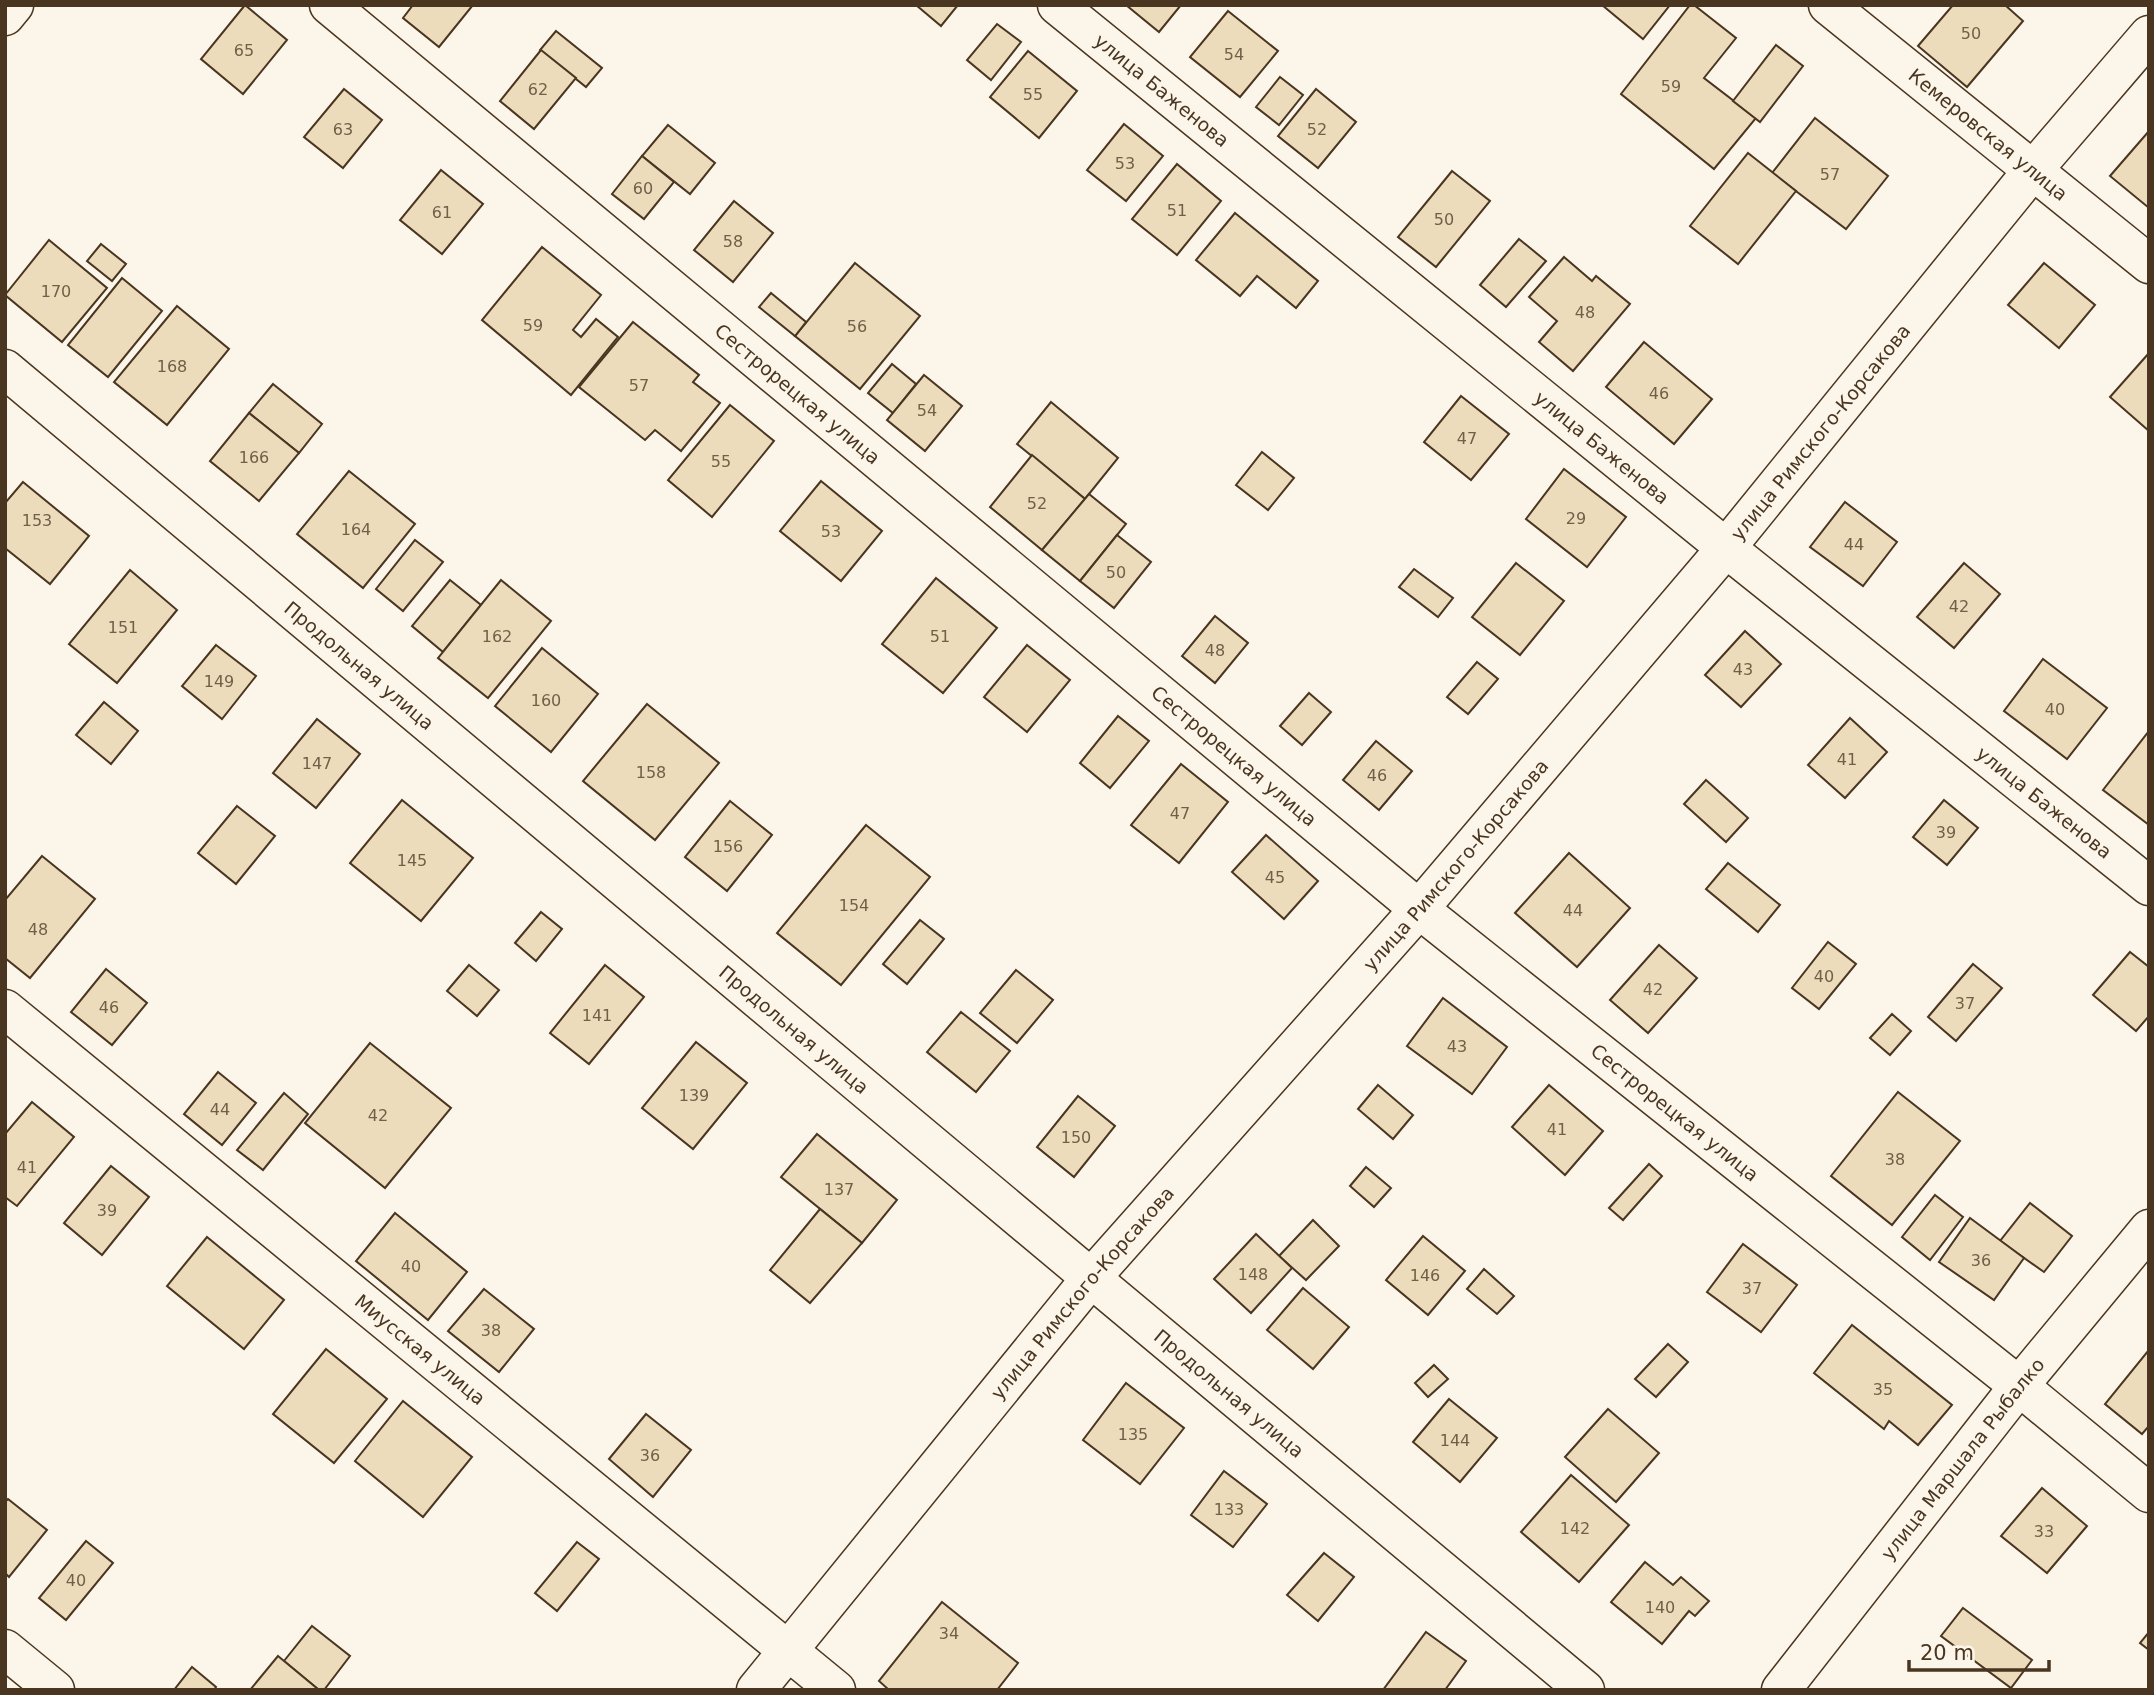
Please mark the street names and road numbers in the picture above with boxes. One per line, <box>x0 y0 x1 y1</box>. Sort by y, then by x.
street label: улица Баженова <box>1090 29 1234 151</box>
street label: Кемеровская улица <box>1905 64 2072 205</box>
street label: Сестрорецкая улица <box>711 319 885 469</box>
street label: улица Римского-Корсакова <box>1726 320 1914 544</box>
street label: улица Баженова <box>1530 386 1674 509</box>
street label: Продольная улица <box>280 597 438 734</box>
street label: Сестрорецкая улица <box>1147 681 1321 831</box>
street label: улица Баженова <box>1972 742 2116 863</box>
street label: улица Римского-Корсакова <box>1359 755 1553 975</box>
street label: Продольная улица <box>715 961 873 1098</box>
street label: Сестрорецкая улица <box>1587 1039 1763 1186</box>
street label: улица Римского-Корсакова <box>986 1182 1178 1404</box>
street label: Миусская улица <box>351 1290 490 1409</box>
street label: Продольная улица <box>1150 1325 1308 1462</box>
street label: улица Маршала Рыбалко <box>1876 1353 2049 1564</box>

